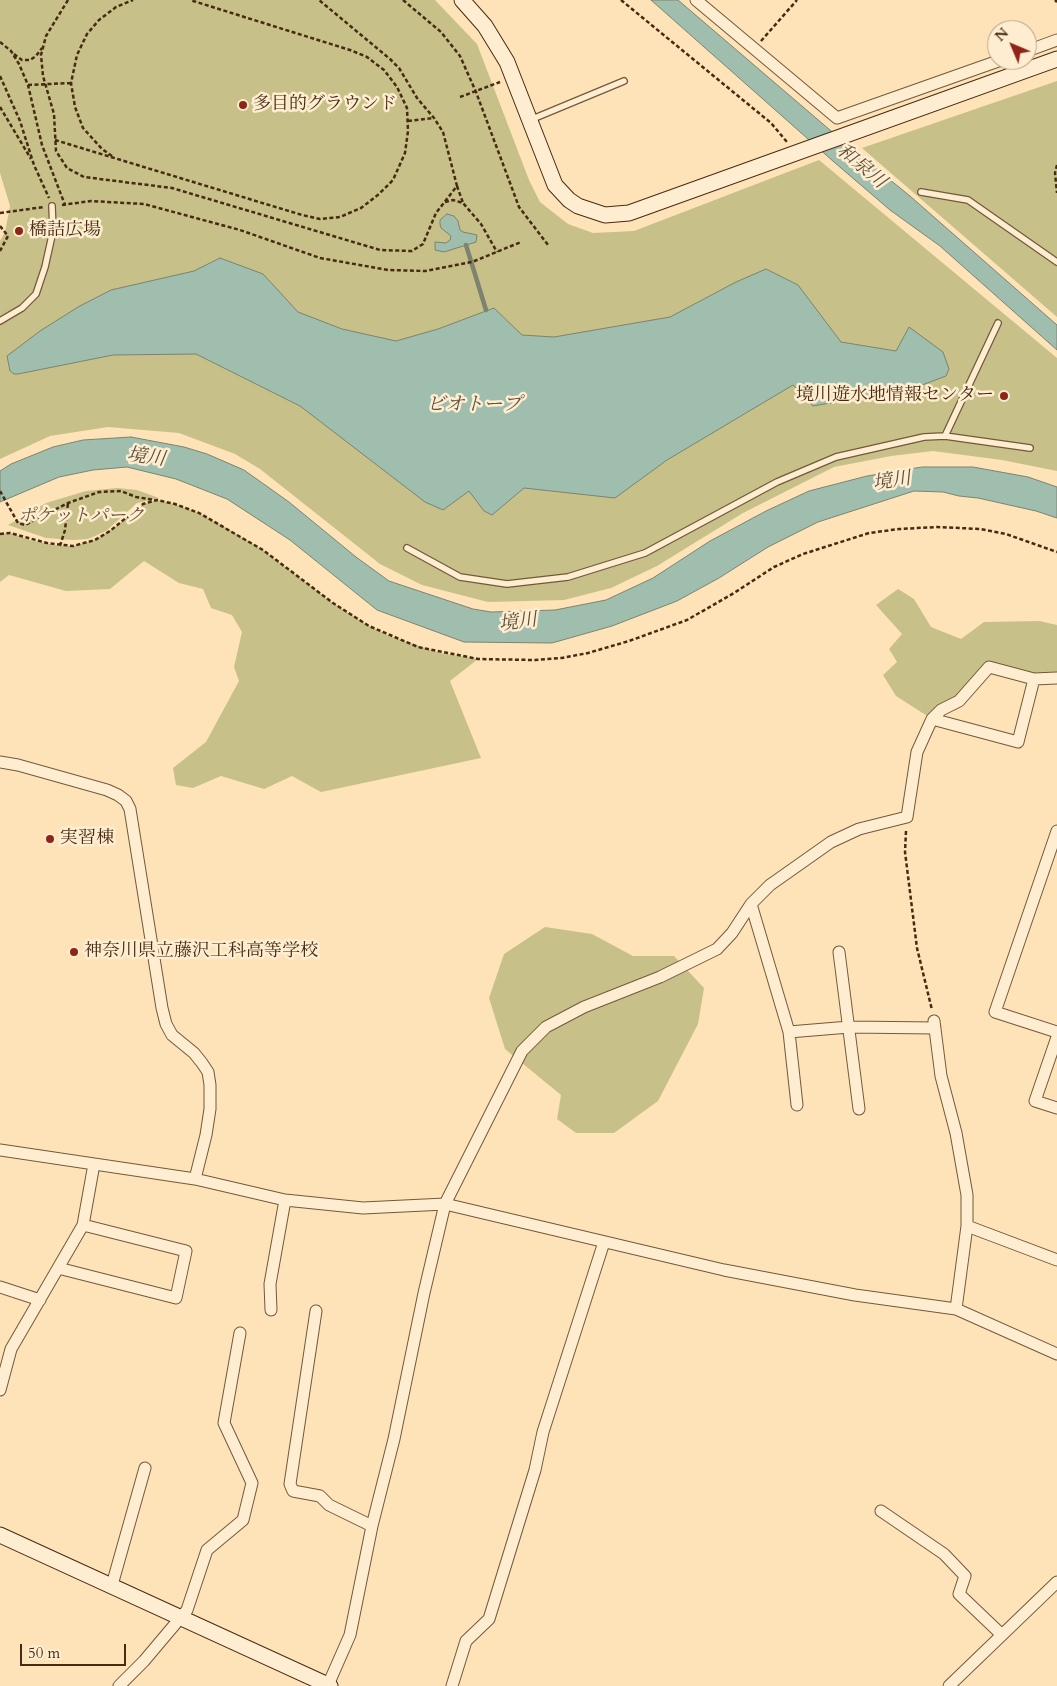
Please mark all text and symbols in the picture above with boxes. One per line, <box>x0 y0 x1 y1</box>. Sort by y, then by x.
north arrow <box>987 20 1037 70</box>
text: N <box>991 24 1013 46</box>
place label: 多目的グラウンド <box>253 94 397 116</box>
marker: 多目的グラウンド <box>237 99 249 111</box>
water label: 和泉川 <box>832 140 890 194</box>
place label: 橋詰広場 <box>29 220 101 242</box>
marker: 橋詰広場 <box>13 225 25 237</box>
place label: 境川遊水地情報センター <box>796 385 994 407</box>
marker: 境川遊水地情報センター <box>998 390 1010 402</box>
water label: ビオトープ <box>427 395 521 417</box>
water label: 境川 <box>126 444 166 472</box>
water label: 境川 <box>872 468 912 496</box>
park label: ポケットパーク <box>18 506 144 528</box>
water label: 境川 <box>498 609 538 637</box>
place label: 実習棟 <box>60 828 114 850</box>
marker: 実習棟 <box>44 833 56 845</box>
place label: 神奈川県立藤沢工科高等学校 <box>84 941 318 963</box>
marker: 神奈川県立藤沢工科高等学校 <box>68 946 80 958</box>
scale bar <box>22 1634 129 1666</box>
text: 50 m <box>28 1643 60 1663</box>

